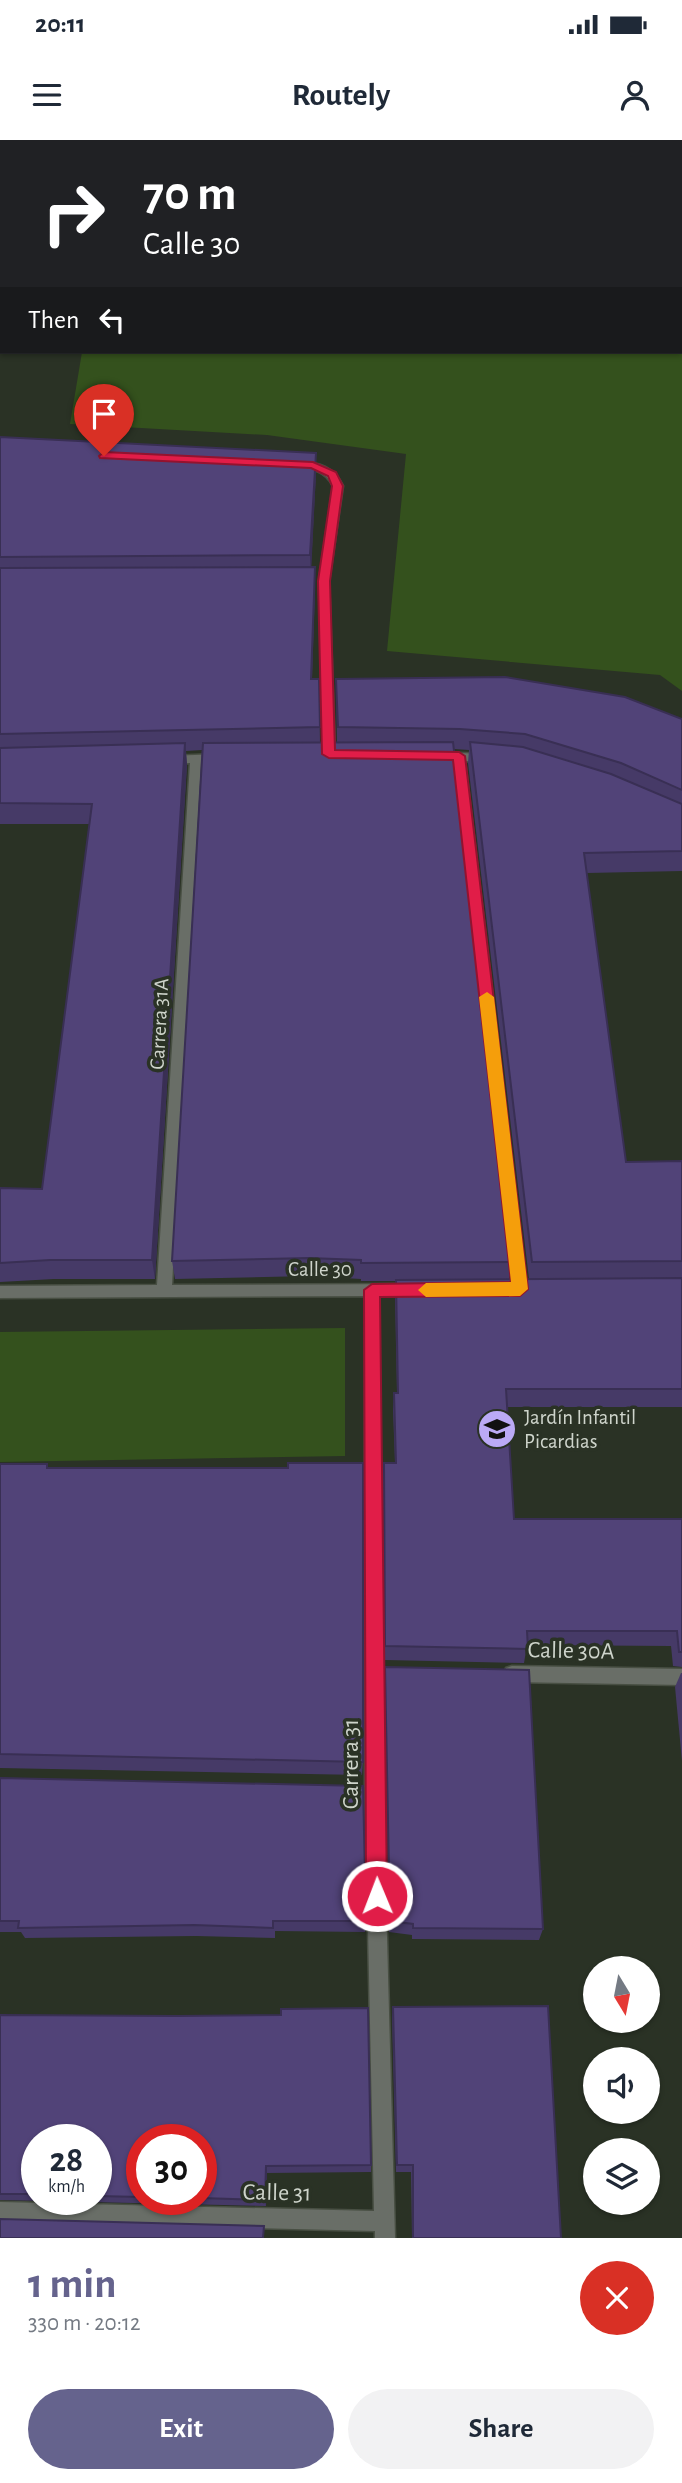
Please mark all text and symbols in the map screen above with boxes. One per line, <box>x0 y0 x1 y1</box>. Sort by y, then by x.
text: 20:11 <box>35 11 85 37</box>
icon: menu <box>28 76 66 114</box>
icon: person <box>616 76 654 114</box>
text: Routely <box>292 79 390 111</box>
icon: right <box>28 168 119 259</box>
text: 70 m <box>143 170 237 219</box>
text: Calle 30 <box>143 228 240 260</box>
icon: left <box>93 301 131 339</box>
text: Then <box>28 307 79 333</box>
pin <box>74 384 134 456</box>
icon: arrive <box>85 395 123 433</box>
street label: Carrera 31A <box>147 978 172 1070</box>
street label: Calle 30 <box>288 1259 352 1280</box>
place label: Jardín Infantil Picardias <box>524 1407 636 1452</box>
school or university icon: Jardín Infantil Picardias <box>476 1408 518 1450</box>
street label: Calle 30A <box>527 1638 615 1664</box>
street label: Carrera 31 <box>339 1719 363 1809</box>
position arrow <box>340 1859 414 1933</box>
north arrow <box>583 1956 660 2034</box>
map controls <box>583 1956 660 2215</box>
button: sound <box>583 2047 660 2124</box>
speed limit sign: 30 <box>126 2124 217 2215</box>
button: layers <box>583 2138 660 2215</box>
text: 28 <box>50 2143 83 2178</box>
text: km/h <box>48 2178 85 2196</box>
street label: Calle 31 <box>242 2180 311 2206</box>
button: close <box>580 2261 654 2335</box>
text: 1 min <box>28 2263 117 2305</box>
text: 330 m · 20:12 <box>28 2312 140 2335</box>
button: Exit <box>28 2389 334 2469</box>
button: Share <box>348 2389 654 2469</box>

